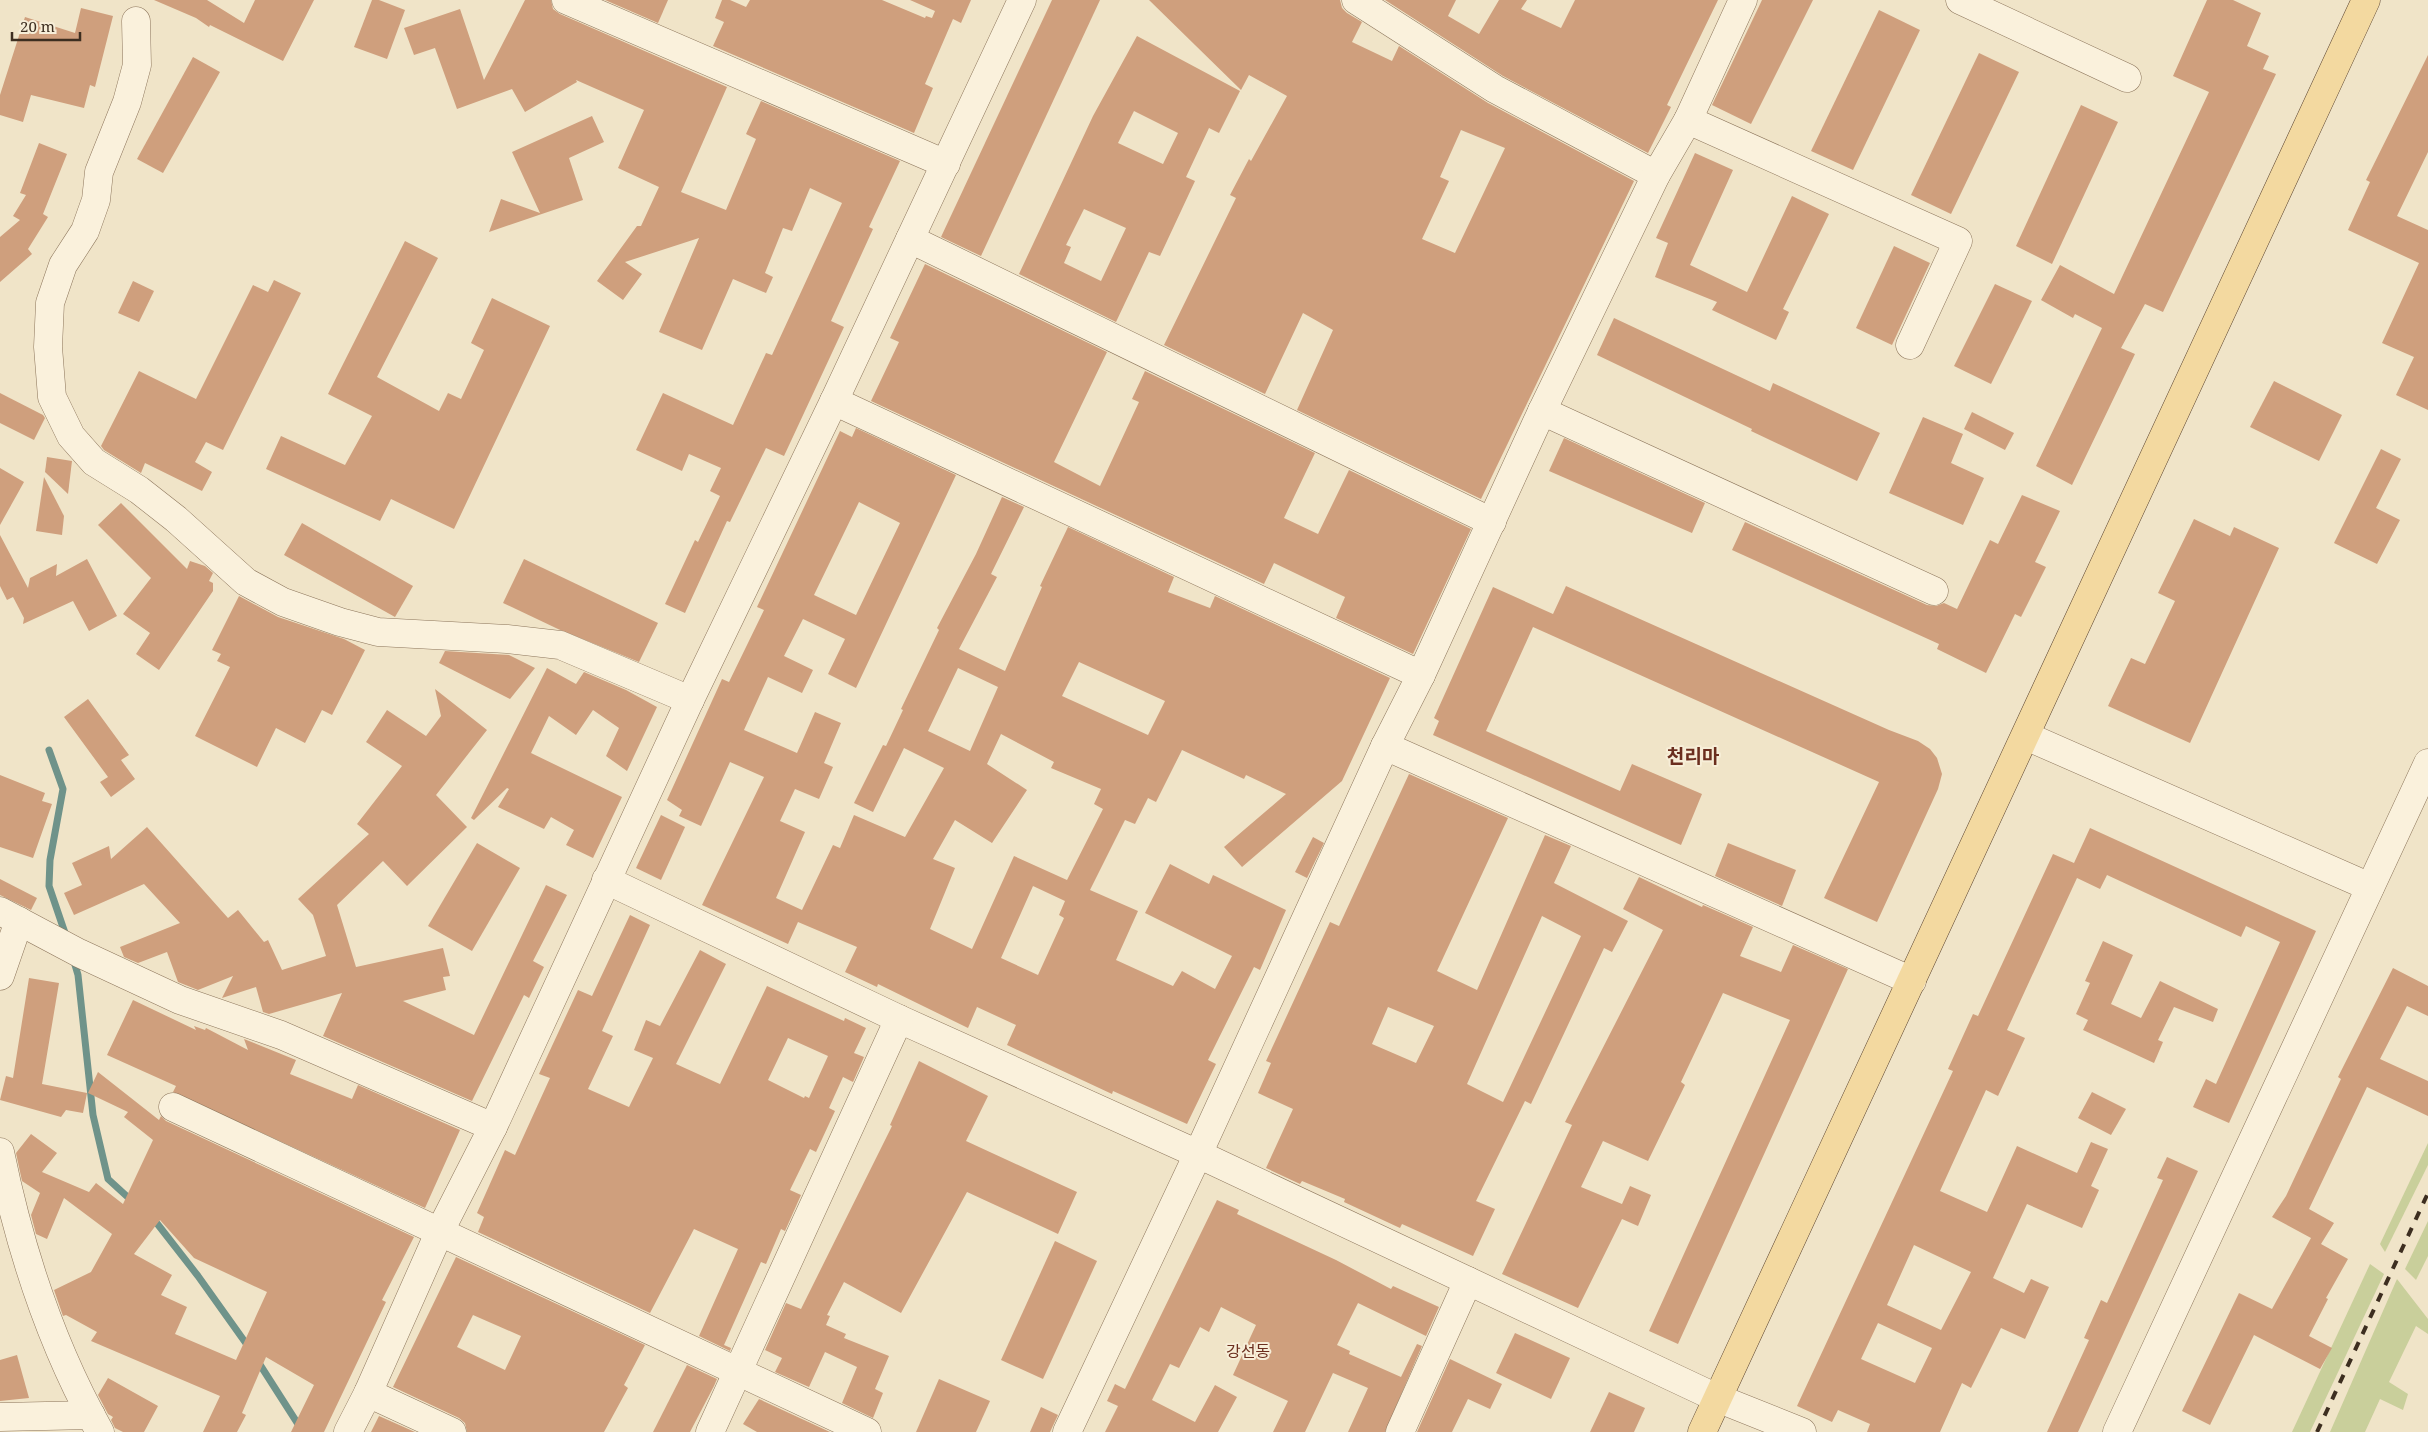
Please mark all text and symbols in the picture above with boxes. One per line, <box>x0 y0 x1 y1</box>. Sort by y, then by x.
scale bar <box>12 10 80 42</box>
text: 20 m <box>20 16 55 36</box>
district label: 천리마 <box>1667 743 1720 769</box>
district label: 강선동 <box>1226 1340 1270 1362</box>

